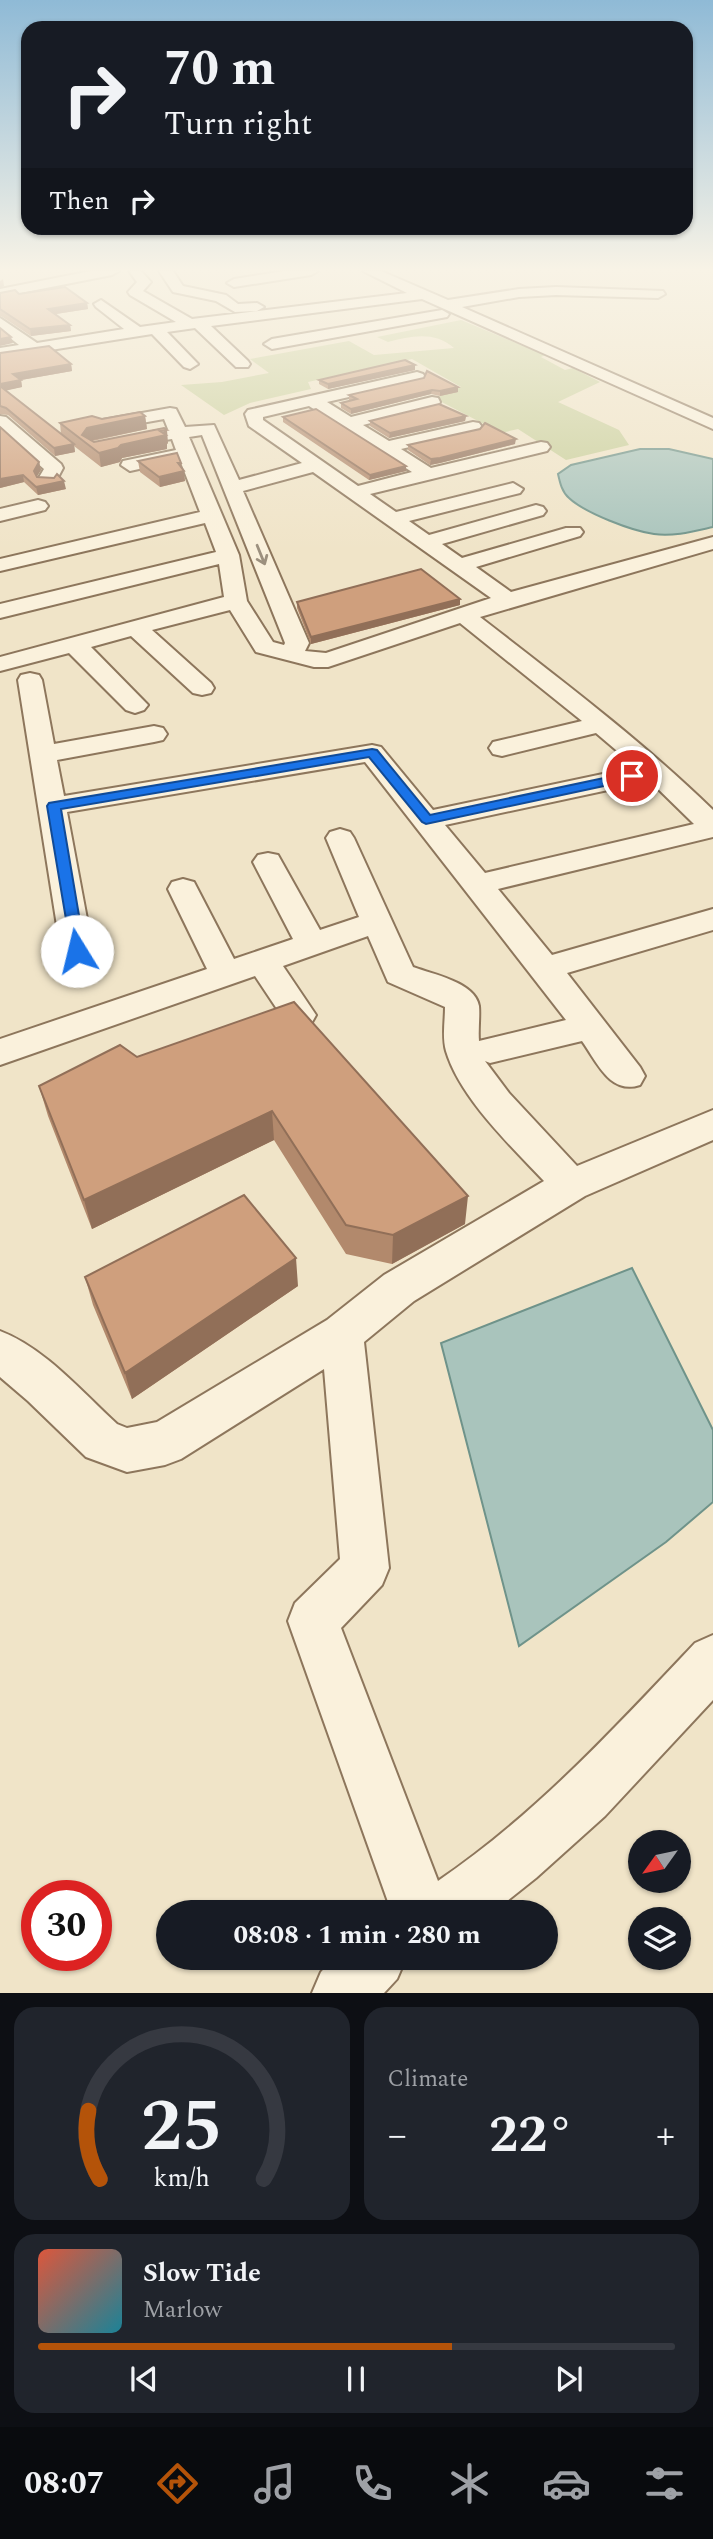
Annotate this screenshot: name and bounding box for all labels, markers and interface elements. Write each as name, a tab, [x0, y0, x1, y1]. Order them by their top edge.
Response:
text: 70 m	[164, 32, 275, 107]
icon: right	[49, 49, 140, 140]
text: Turn right	[164, 100, 312, 149]
text: Then	[49, 181, 109, 221]
icon: right	[123, 182, 161, 220]
one-way arrow	[255, 543, 268, 565]
pin	[602, 746, 662, 806]
icon: arrive	[613, 757, 651, 795]
position arrow	[40, 914, 114, 988]
north arrow	[628, 1830, 691, 1894]
map controls	[628, 1830, 691, 1970]
speed limit sign: 30	[21, 1880, 112, 1971]
button: layers	[628, 1907, 691, 1970]
text: 08:08 · 1 min · 280 m	[233, 1915, 481, 1955]
text: Climate	[388, 2062, 468, 2097]
text: 25	[141, 2073, 223, 2184]
text: 22°	[489, 2096, 573, 2175]
text: −	[388, 2107, 407, 2165]
text: +	[656, 2107, 675, 2165]
text: km/h	[154, 2160, 210, 2198]
text: Slow Tide	[143, 2253, 261, 2293]
text: Marlow	[143, 2293, 222, 2328]
icon: previous	[125, 2360, 163, 2398]
icon: pause	[337, 2360, 375, 2398]
icon: next	[550, 2360, 588, 2398]
text: 08:07	[24, 2459, 105, 2508]
icon: directions	[153, 2459, 202, 2508]
icon: music	[250, 2459, 299, 2508]
icon: phone	[348, 2459, 397, 2508]
icon: climate	[445, 2459, 494, 2508]
icon: car	[542, 2459, 591, 2508]
icon: filters	[640, 2459, 689, 2508]

